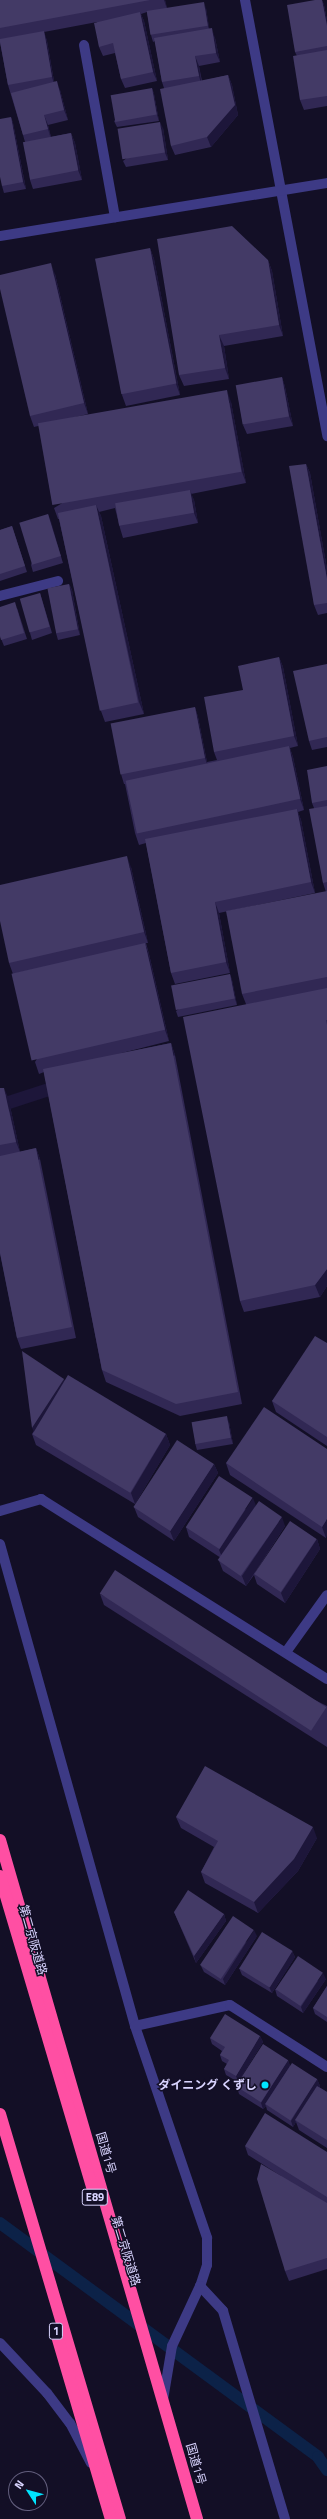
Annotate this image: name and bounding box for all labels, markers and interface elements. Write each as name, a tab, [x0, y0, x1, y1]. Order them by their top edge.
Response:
street label: 第二京阪道路	[16, 1903, 50, 1977]
place label: ダイニング くずし	[158, 2078, 257, 2092]
marker: ダイニング くずし	[260, 2080, 270, 2090]
street label: 国道1号	[93, 2130, 119, 2176]
road number: E89	[81, 2188, 109, 2206]
street label: 第二京阪道路	[109, 2214, 143, 2288]
road number: 1	[48, 2322, 64, 2340]
street label: 国道1号	[183, 2441, 209, 2487]
north arrow	[8, 2471, 48, 2511]
text: N	[10, 2477, 28, 2492]

